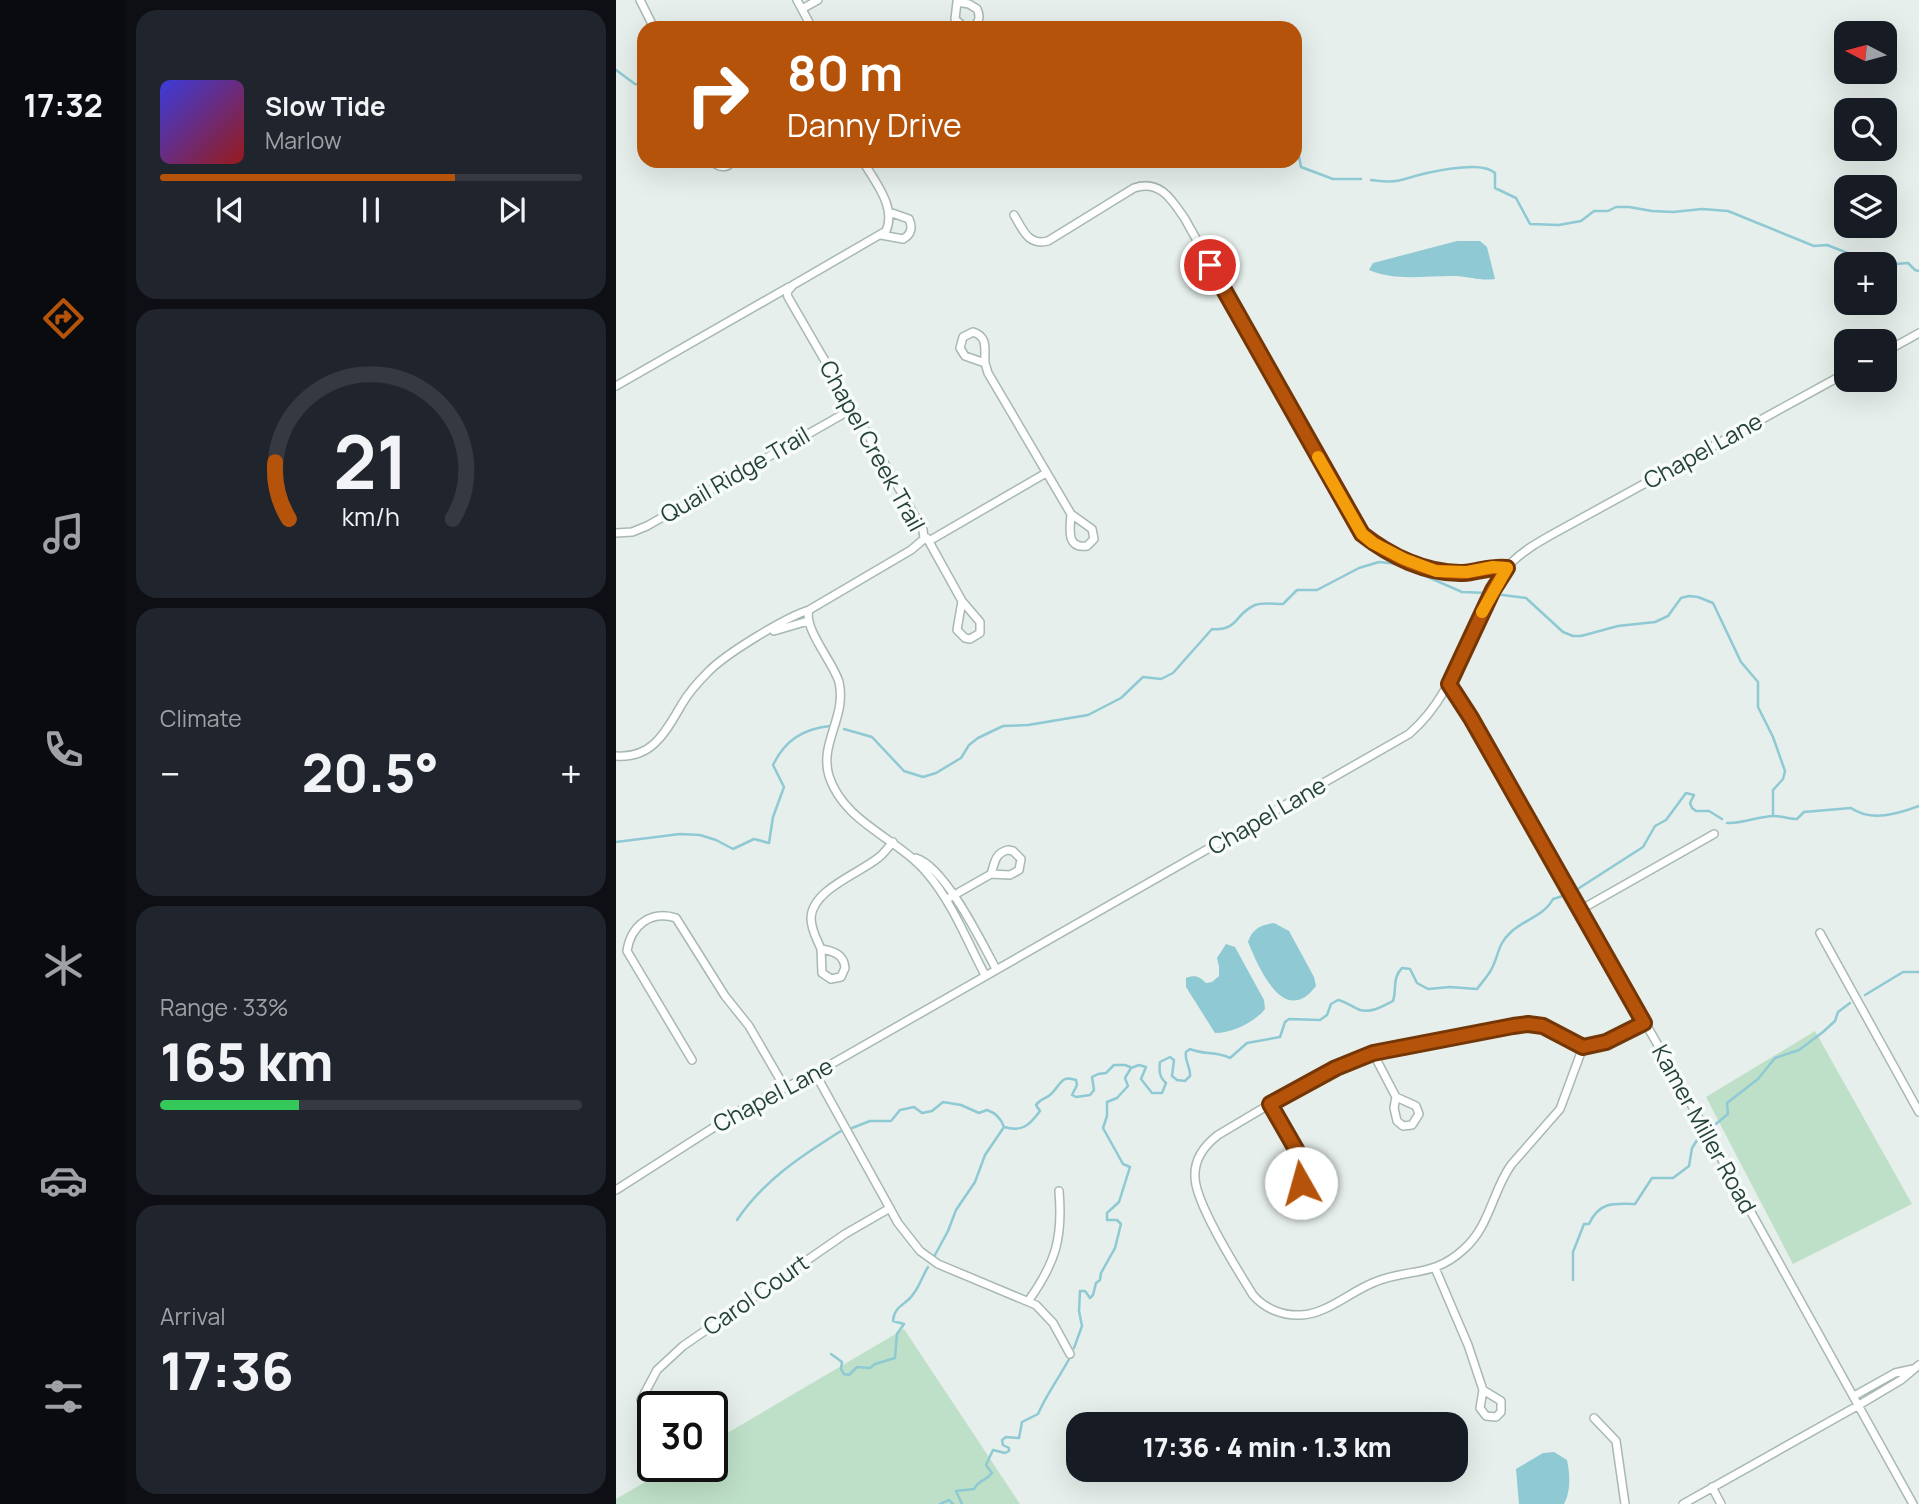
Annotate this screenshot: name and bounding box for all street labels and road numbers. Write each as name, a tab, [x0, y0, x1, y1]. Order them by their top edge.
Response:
street label: Chapel Creek Trail	[813, 354, 933, 537]
street label: Chapel Lane	[1637, 404, 1768, 496]
street label: Quail Ridge Trail	[654, 418, 815, 530]
street label: Chapel Lane	[1202, 768, 1331, 862]
street label: Kamer Miller Road	[1645, 1038, 1765, 1219]
street label: Chapel Lane	[707, 1049, 838, 1139]
street label: Carol Court	[696, 1246, 815, 1342]

